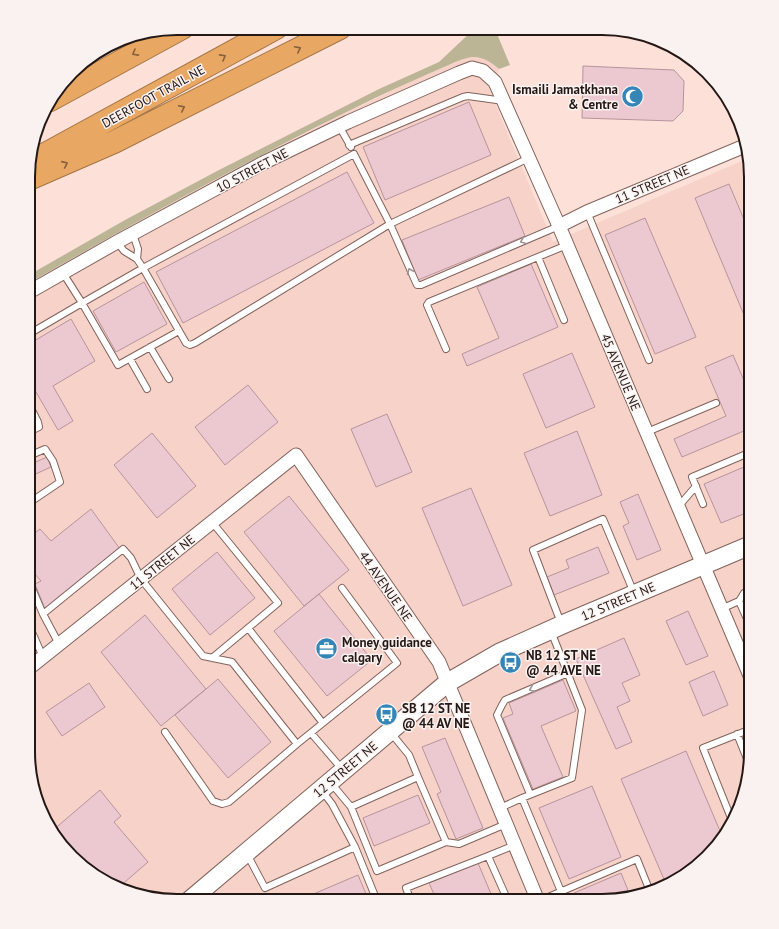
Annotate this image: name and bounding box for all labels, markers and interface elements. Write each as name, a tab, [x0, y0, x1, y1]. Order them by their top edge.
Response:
one-way arrow	[294, 47, 302, 54]
one-way arrow	[132, 49, 140, 56]
one-way arrow	[219, 54, 226, 62]
street label: DEERFOOT TRAIL NE	[99, 61, 208, 132]
place label: Ismaili Jamatkhana & Centre	[512, 81, 618, 113]
mosque icon: Ismaili Jamatkhana & Centre	[620, 83, 646, 109]
one-way arrow	[178, 105, 186, 113]
street label: 10 STREET NE	[213, 144, 291, 197]
one-way arrow	[61, 161, 68, 169]
street label: 11 STREET NE	[612, 161, 692, 208]
one-way arrow	[519, 236, 527, 244]
one-way arrow	[407, 268, 415, 276]
street label: 45 AVENUE NE	[597, 331, 644, 413]
street label: 11 STREET NE	[126, 531, 199, 594]
street label: 44 AVENUE NE	[355, 548, 416, 625]
street label: 12 STREET NE	[578, 578, 658, 625]
place label: Money guidance calgary	[342, 634, 432, 666]
office icon: Money guidance calgary	[313, 636, 339, 662]
place label: NB 12 ST NE @ 44 AVE NE	[526, 647, 601, 679]
bus stop icon: NB 12 ST NE @ 44 AVE NE	[497, 649, 523, 675]
one-way arrow	[528, 684, 535, 692]
place label: SB 12 ST NE @ 44 AV NE	[402, 700, 470, 732]
bus stop icon: SB 12 ST NE @ 44 AV NE	[373, 702, 399, 728]
street label: 12 STREET NE	[309, 737, 381, 801]

